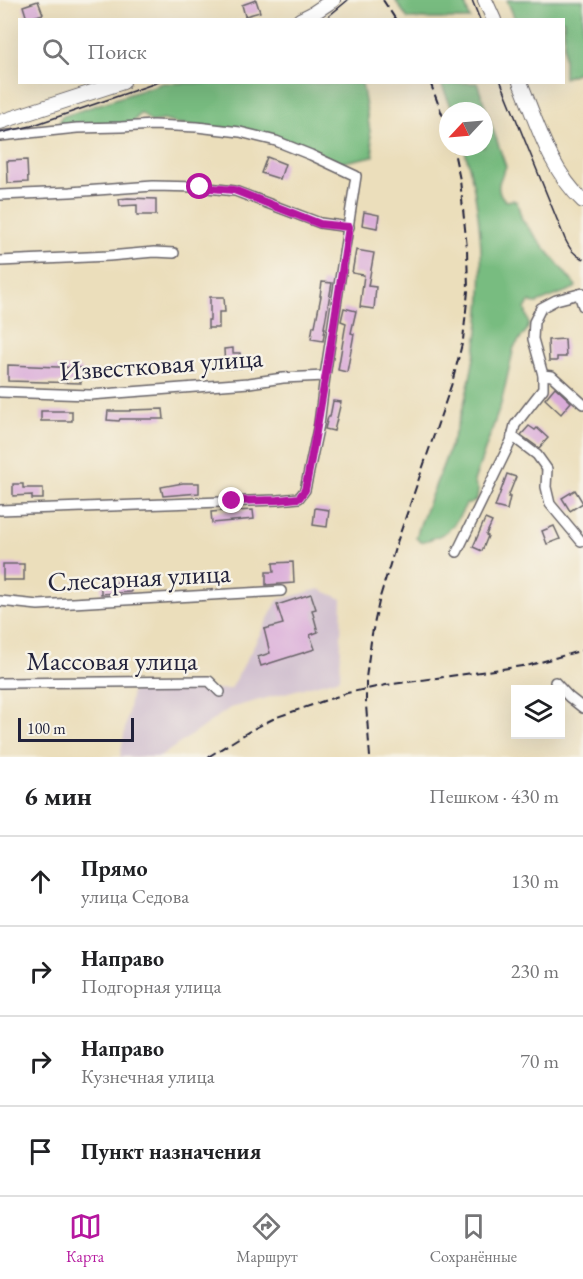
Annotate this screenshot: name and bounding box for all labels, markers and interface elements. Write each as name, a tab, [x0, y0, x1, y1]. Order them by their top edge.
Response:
search box	[18, 18, 565, 84]
icon: search	[39, 35, 72, 68]
text: Поиск	[87, 37, 147, 66]
north arrow	[439, 102, 493, 156]
route start	[186, 173, 212, 199]
street label: Известковая улица	[58, 339, 264, 389]
route end	[218, 487, 244, 513]
street label: Слесарная улица	[47, 555, 232, 599]
street label: Массовая улица	[26, 643, 198, 678]
map controls	[511, 685, 565, 739]
button: layers	[511, 685, 565, 739]
scale bar	[18, 715, 134, 742]
text: 100 m	[27, 718, 66, 739]
text: 6 мин	[24, 779, 92, 813]
text: Пешком · 430 m	[429, 783, 559, 809]
text: Прямо	[81, 854, 148, 883]
icon: ahead	[24, 865, 57, 898]
text: 130 m	[511, 868, 559, 894]
text: улица Седова	[81, 883, 189, 909]
text: Направо	[81, 944, 164, 973]
icon: right	[24, 955, 57, 988]
text: 230 m	[511, 958, 559, 984]
text: Подгорная улица	[81, 973, 221, 999]
text: Направо	[81, 1034, 164, 1063]
icon: right	[24, 1045, 57, 1078]
text: 70 m	[520, 1048, 559, 1074]
text: Кузнечная улица	[81, 1063, 215, 1089]
icon: arrive	[24, 1135, 57, 1168]
text: Пункт назначения	[81, 1137, 261, 1166]
tab: Карта	[66, 1210, 104, 1267]
tab: Маршрут	[236, 1210, 298, 1267]
tab: Сохранённые	[430, 1210, 517, 1267]

